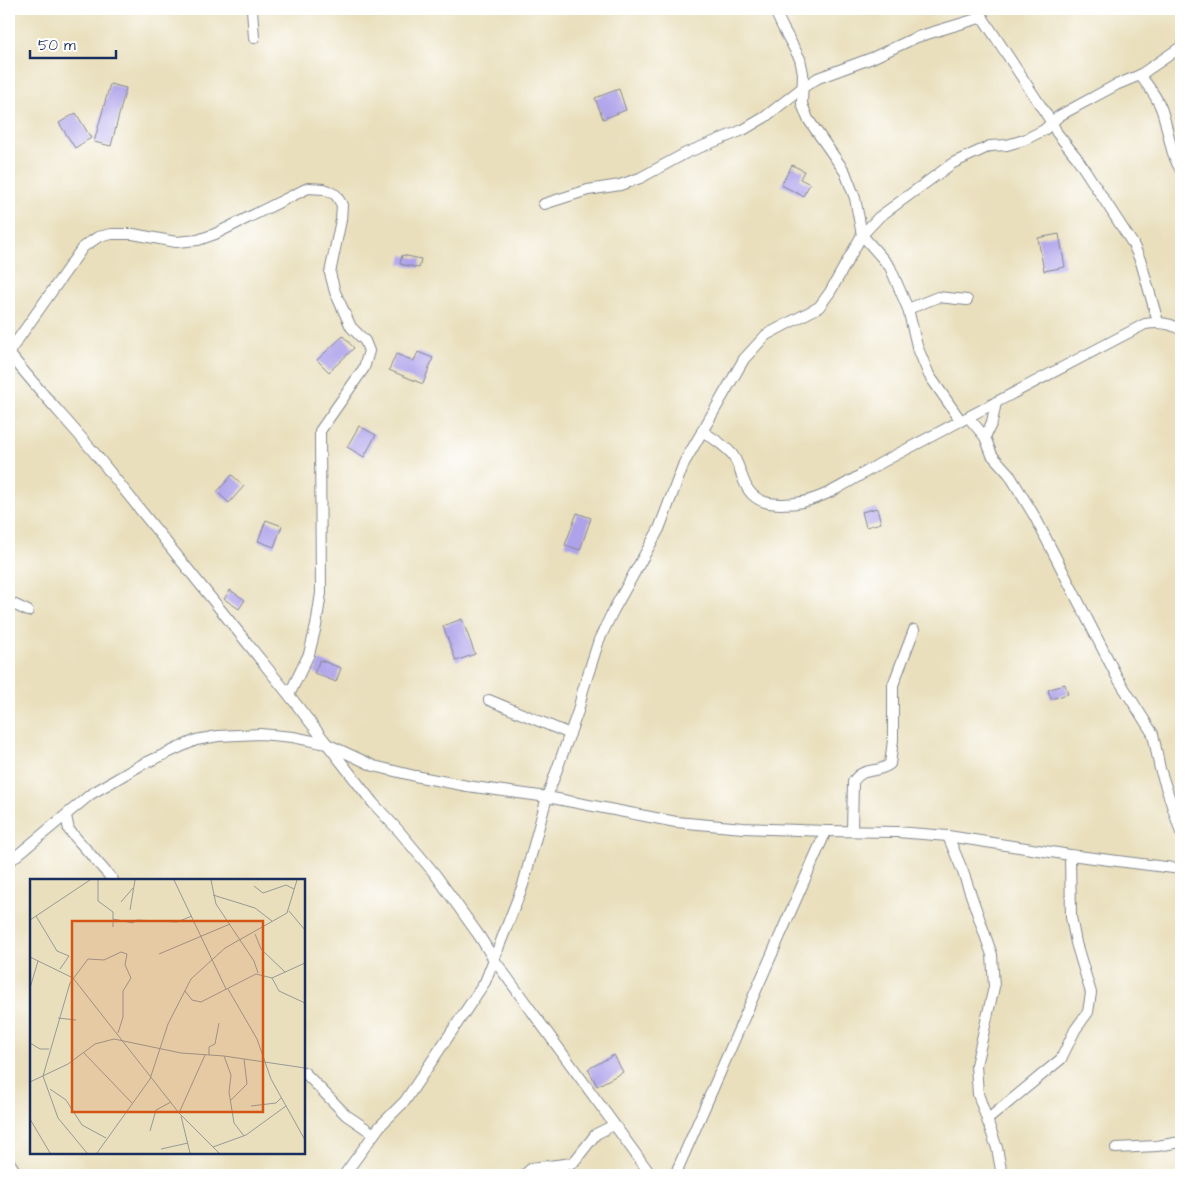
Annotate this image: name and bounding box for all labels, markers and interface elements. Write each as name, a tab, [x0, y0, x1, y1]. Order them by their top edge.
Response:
scale bar	[30, 28, 116, 60]
text: 50 m	[38, 35, 76, 56]
inset map	[30, 879, 305, 1154]

